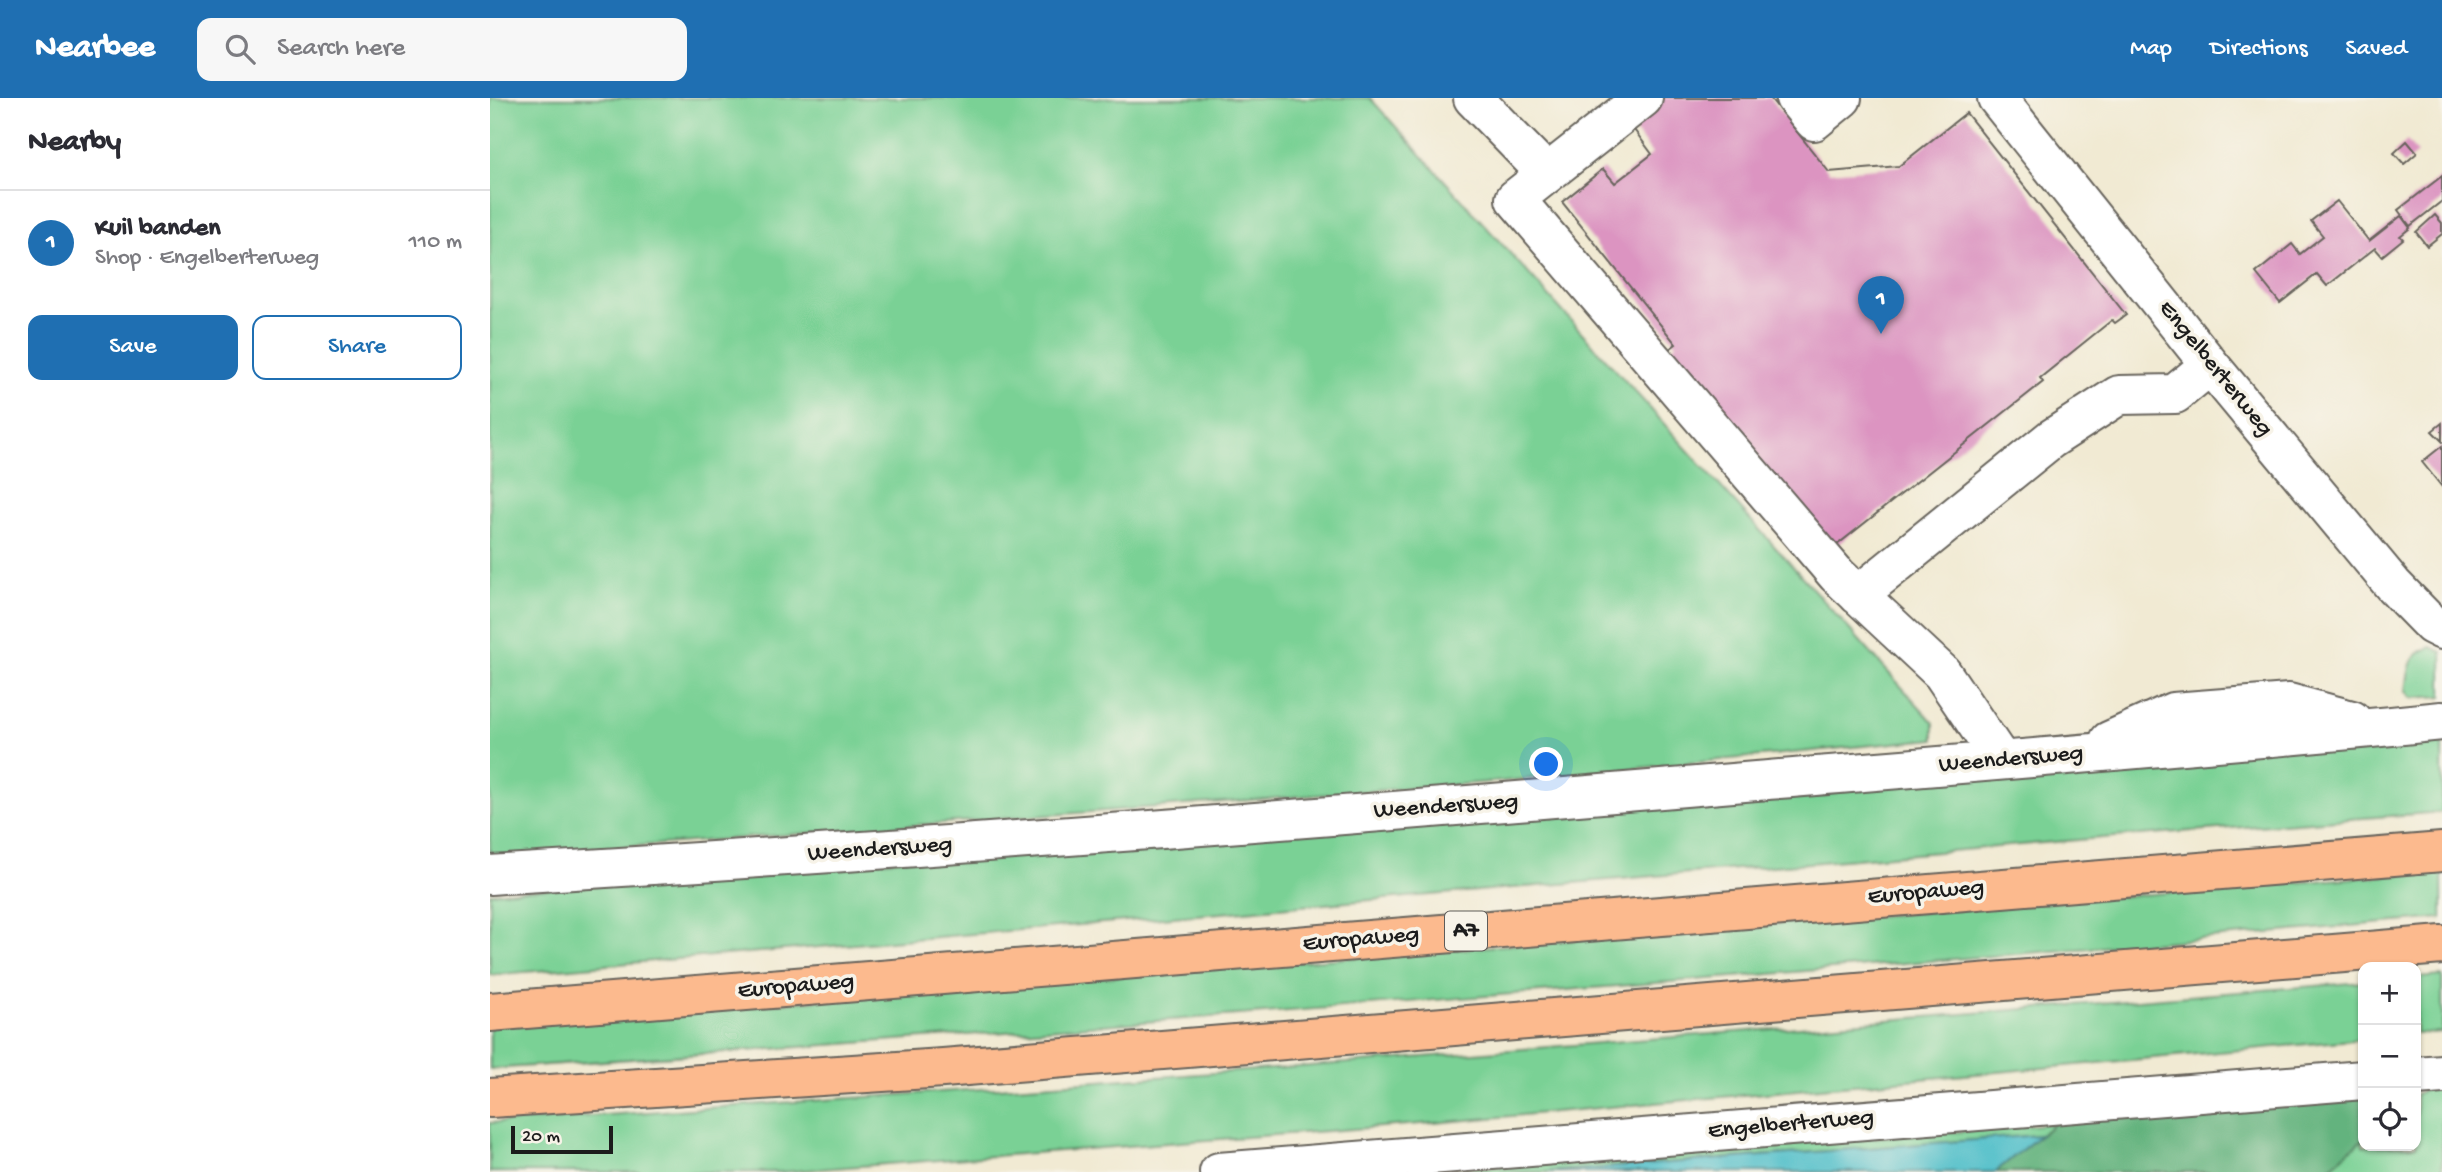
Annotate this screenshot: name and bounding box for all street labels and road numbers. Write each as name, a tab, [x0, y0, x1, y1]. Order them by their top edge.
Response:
street label: Engelberterweg	[2151, 295, 2279, 443]
street label: Weendersweg	[1938, 739, 2084, 781]
street label: Weendersweg	[1373, 787, 1519, 827]
street label: Weendersweg	[807, 830, 953, 870]
street label: Europaweg	[1866, 873, 1986, 913]
road number: A7	[1445, 912, 1487, 950]
street label: Europaweg	[1301, 920, 1421, 960]
street label: Europaweg	[736, 967, 856, 1007]
street label: Engelberterweg	[1707, 1103, 1875, 1147]

